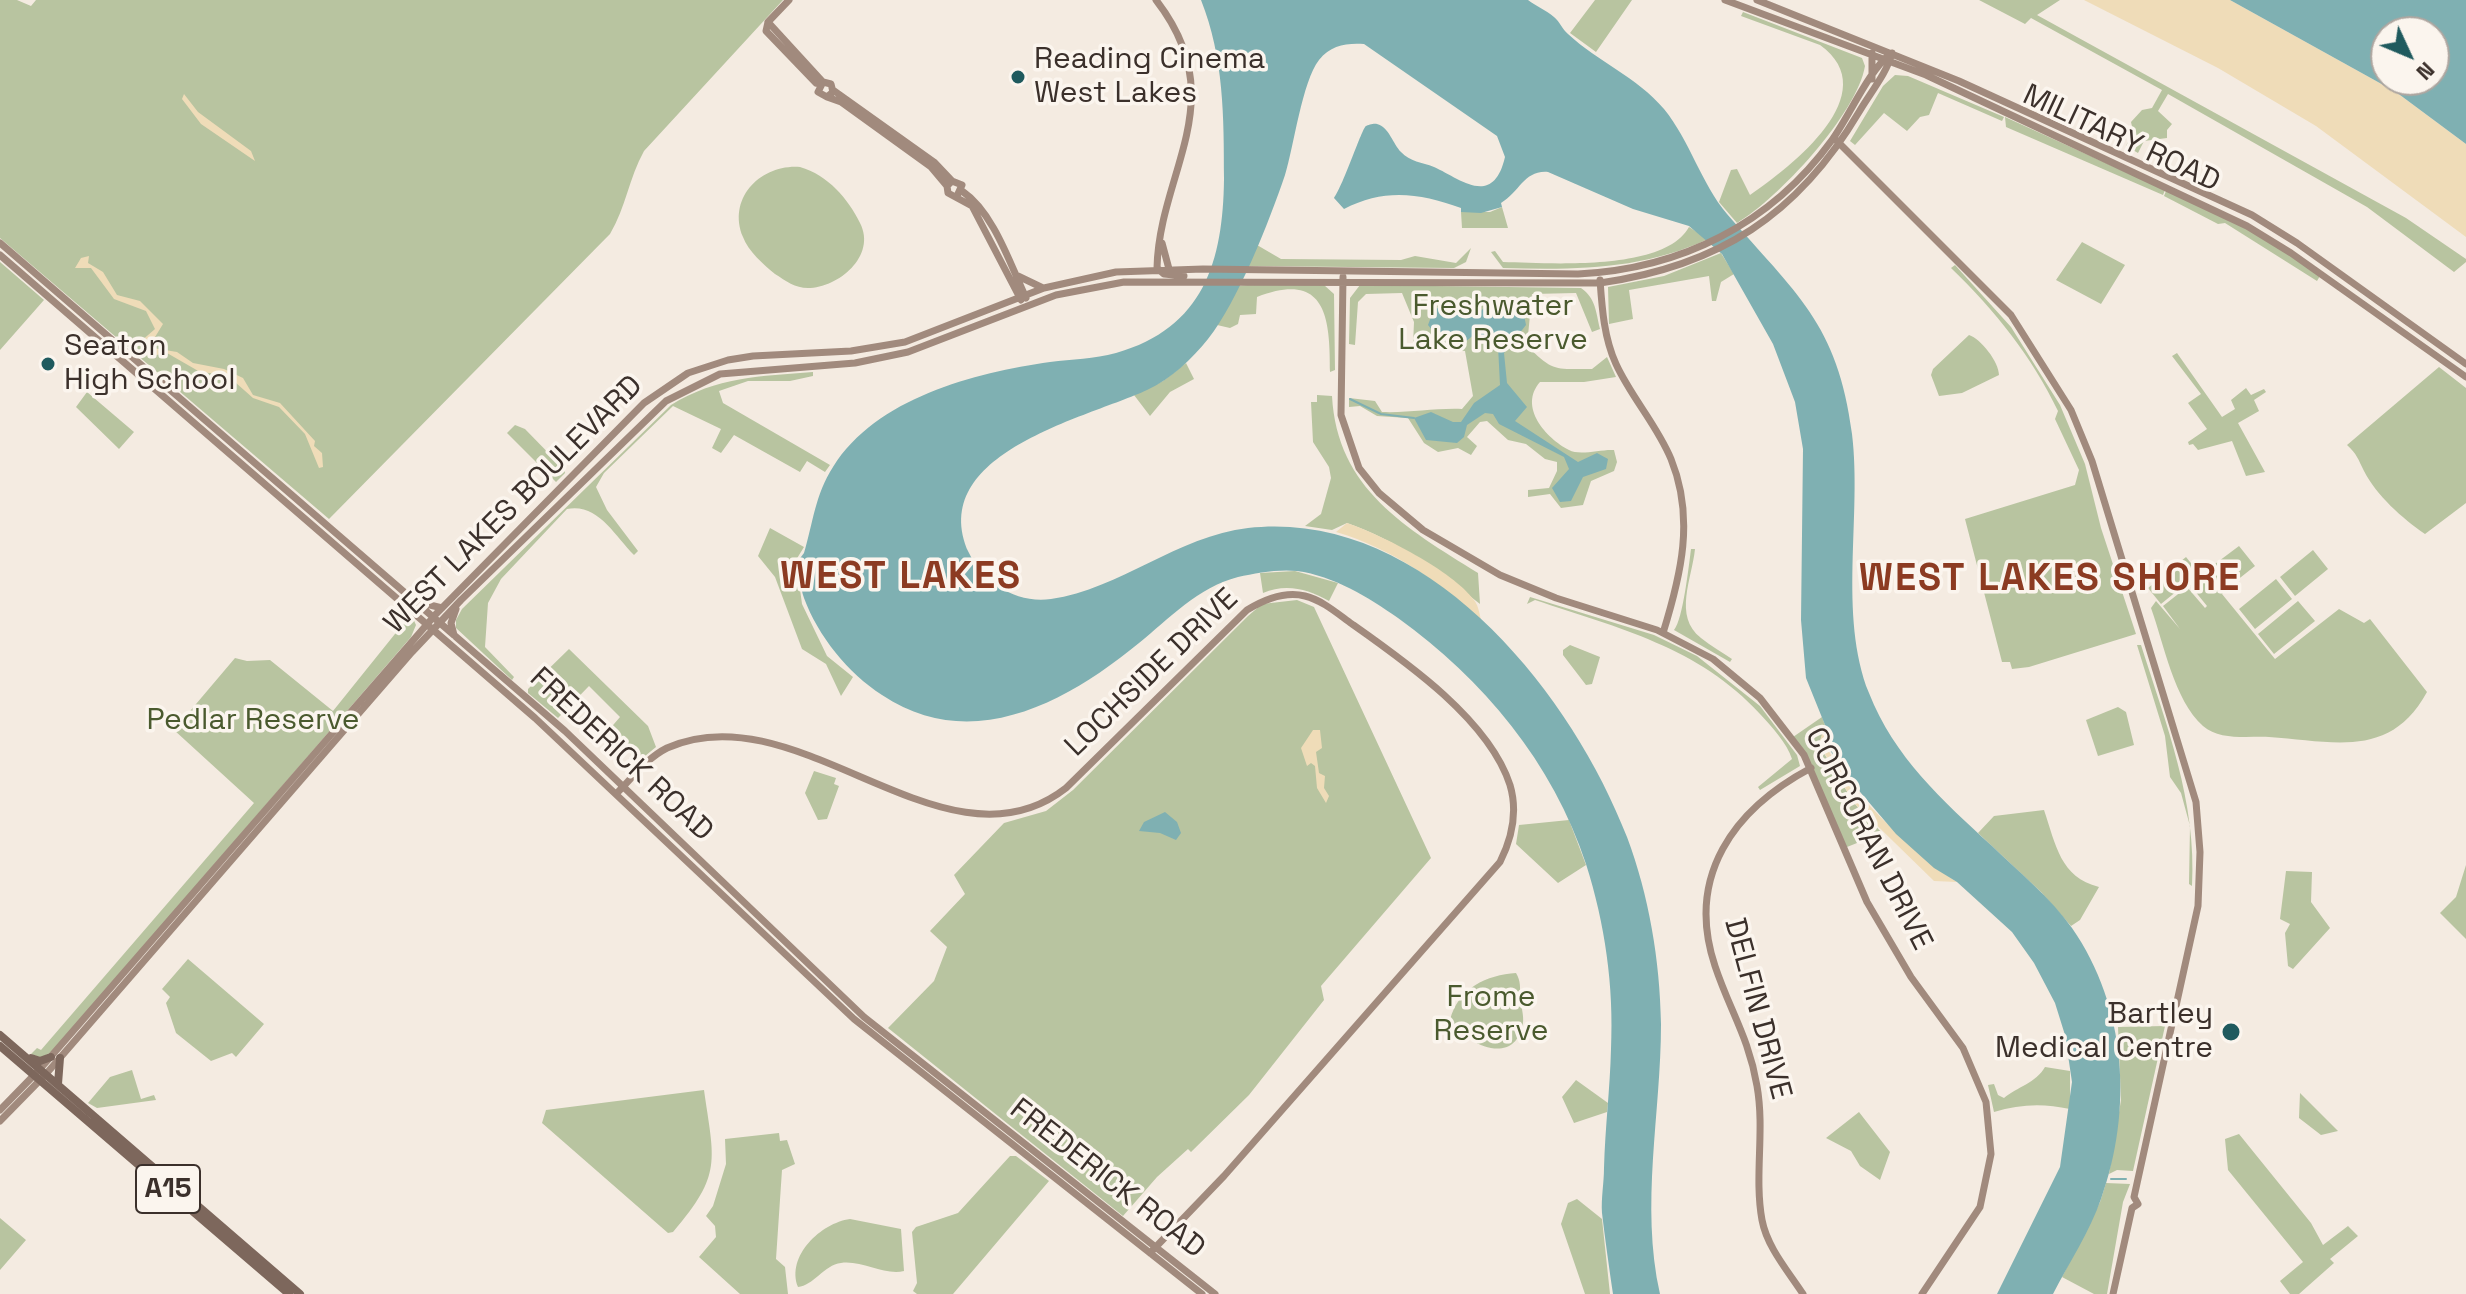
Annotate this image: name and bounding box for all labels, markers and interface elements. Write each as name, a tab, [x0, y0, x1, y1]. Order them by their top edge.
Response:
north arrow	[2370, 16, 2450, 96]
place label: Reading Cinema West Lakes	[1034, 42, 1265, 112]
text: N	[2411, 56, 2441, 86]
marker: Reading Cinema West Lakes	[1009, 68, 1027, 86]
street label: MILITARY ROAD	[2017, 78, 2225, 200]
park label: Freshwater Lake Reserve	[1398, 289, 1588, 360]
place label: Seaton High School	[64, 329, 236, 400]
marker: Seaton High School	[39, 355, 57, 373]
street label: WEST LAKES BOULEVARD	[377, 368, 651, 642]
district label: WEST LAKES	[780, 555, 1022, 601]
district label: WEST LAKES SHORE	[1859, 557, 2241, 603]
street label: LOCHSIDE DRIVE	[1058, 581, 1246, 765]
street label: FREDERICK ROAD	[522, 661, 720, 849]
park label: Pedlar Reserve	[146, 703, 360, 739]
street label: CORCORAN DRIVE	[1796, 722, 1940, 956]
street label: DELFIN DRIVE	[1716, 915, 1798, 1103]
park label: Frome Reserve	[1434, 980, 1548, 1050]
place label: Bartley Medical Centre	[1995, 997, 2213, 1068]
marker: Bartley Medical Centre	[2220, 1021, 2242, 1043]
street label: FREDERICK ROAD	[1002, 1092, 1212, 1266]
road number: A15	[136, 1165, 200, 1213]

